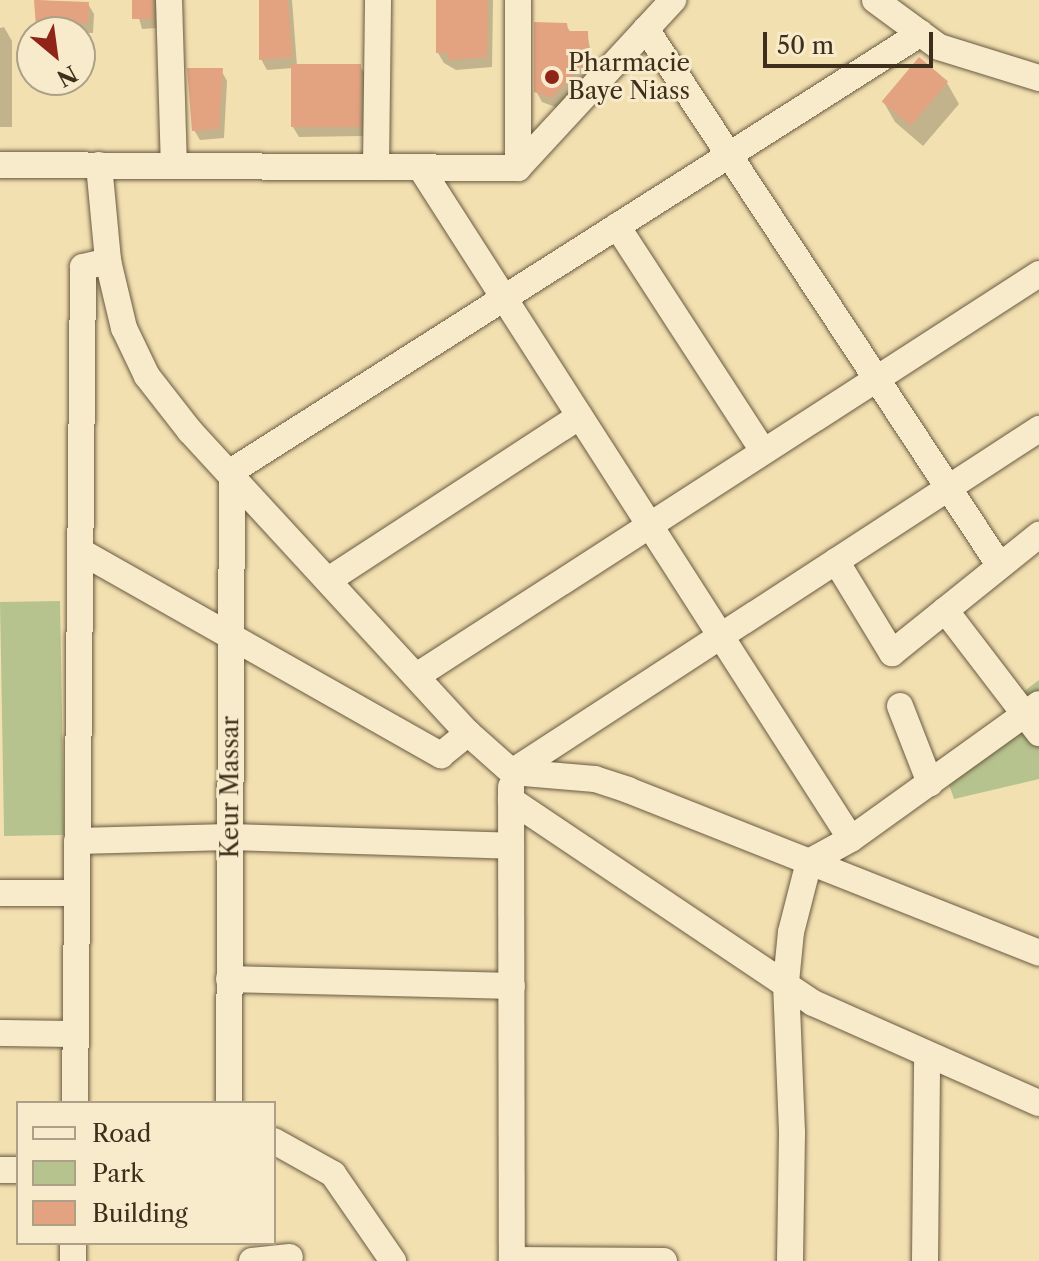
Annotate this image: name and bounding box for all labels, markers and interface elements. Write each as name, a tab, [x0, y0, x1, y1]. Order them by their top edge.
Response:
north arrow	[16, 16, 96, 96]
scale bar	[767, 16, 937, 66]
text: 50 m	[777, 31, 834, 60]
place label: Pharmacie Baye Niass	[568, 49, 690, 105]
text: N	[52, 59, 82, 92]
marker: Pharmacie Baye Niass	[543, 68, 561, 86]
street label: Keur Massar	[216, 715, 244, 859]
legend	[16, 1101, 276, 1245]
text: Road	[92, 1119, 151, 1148]
text: Park	[92, 1159, 144, 1188]
text: Building	[92, 1199, 188, 1228]

